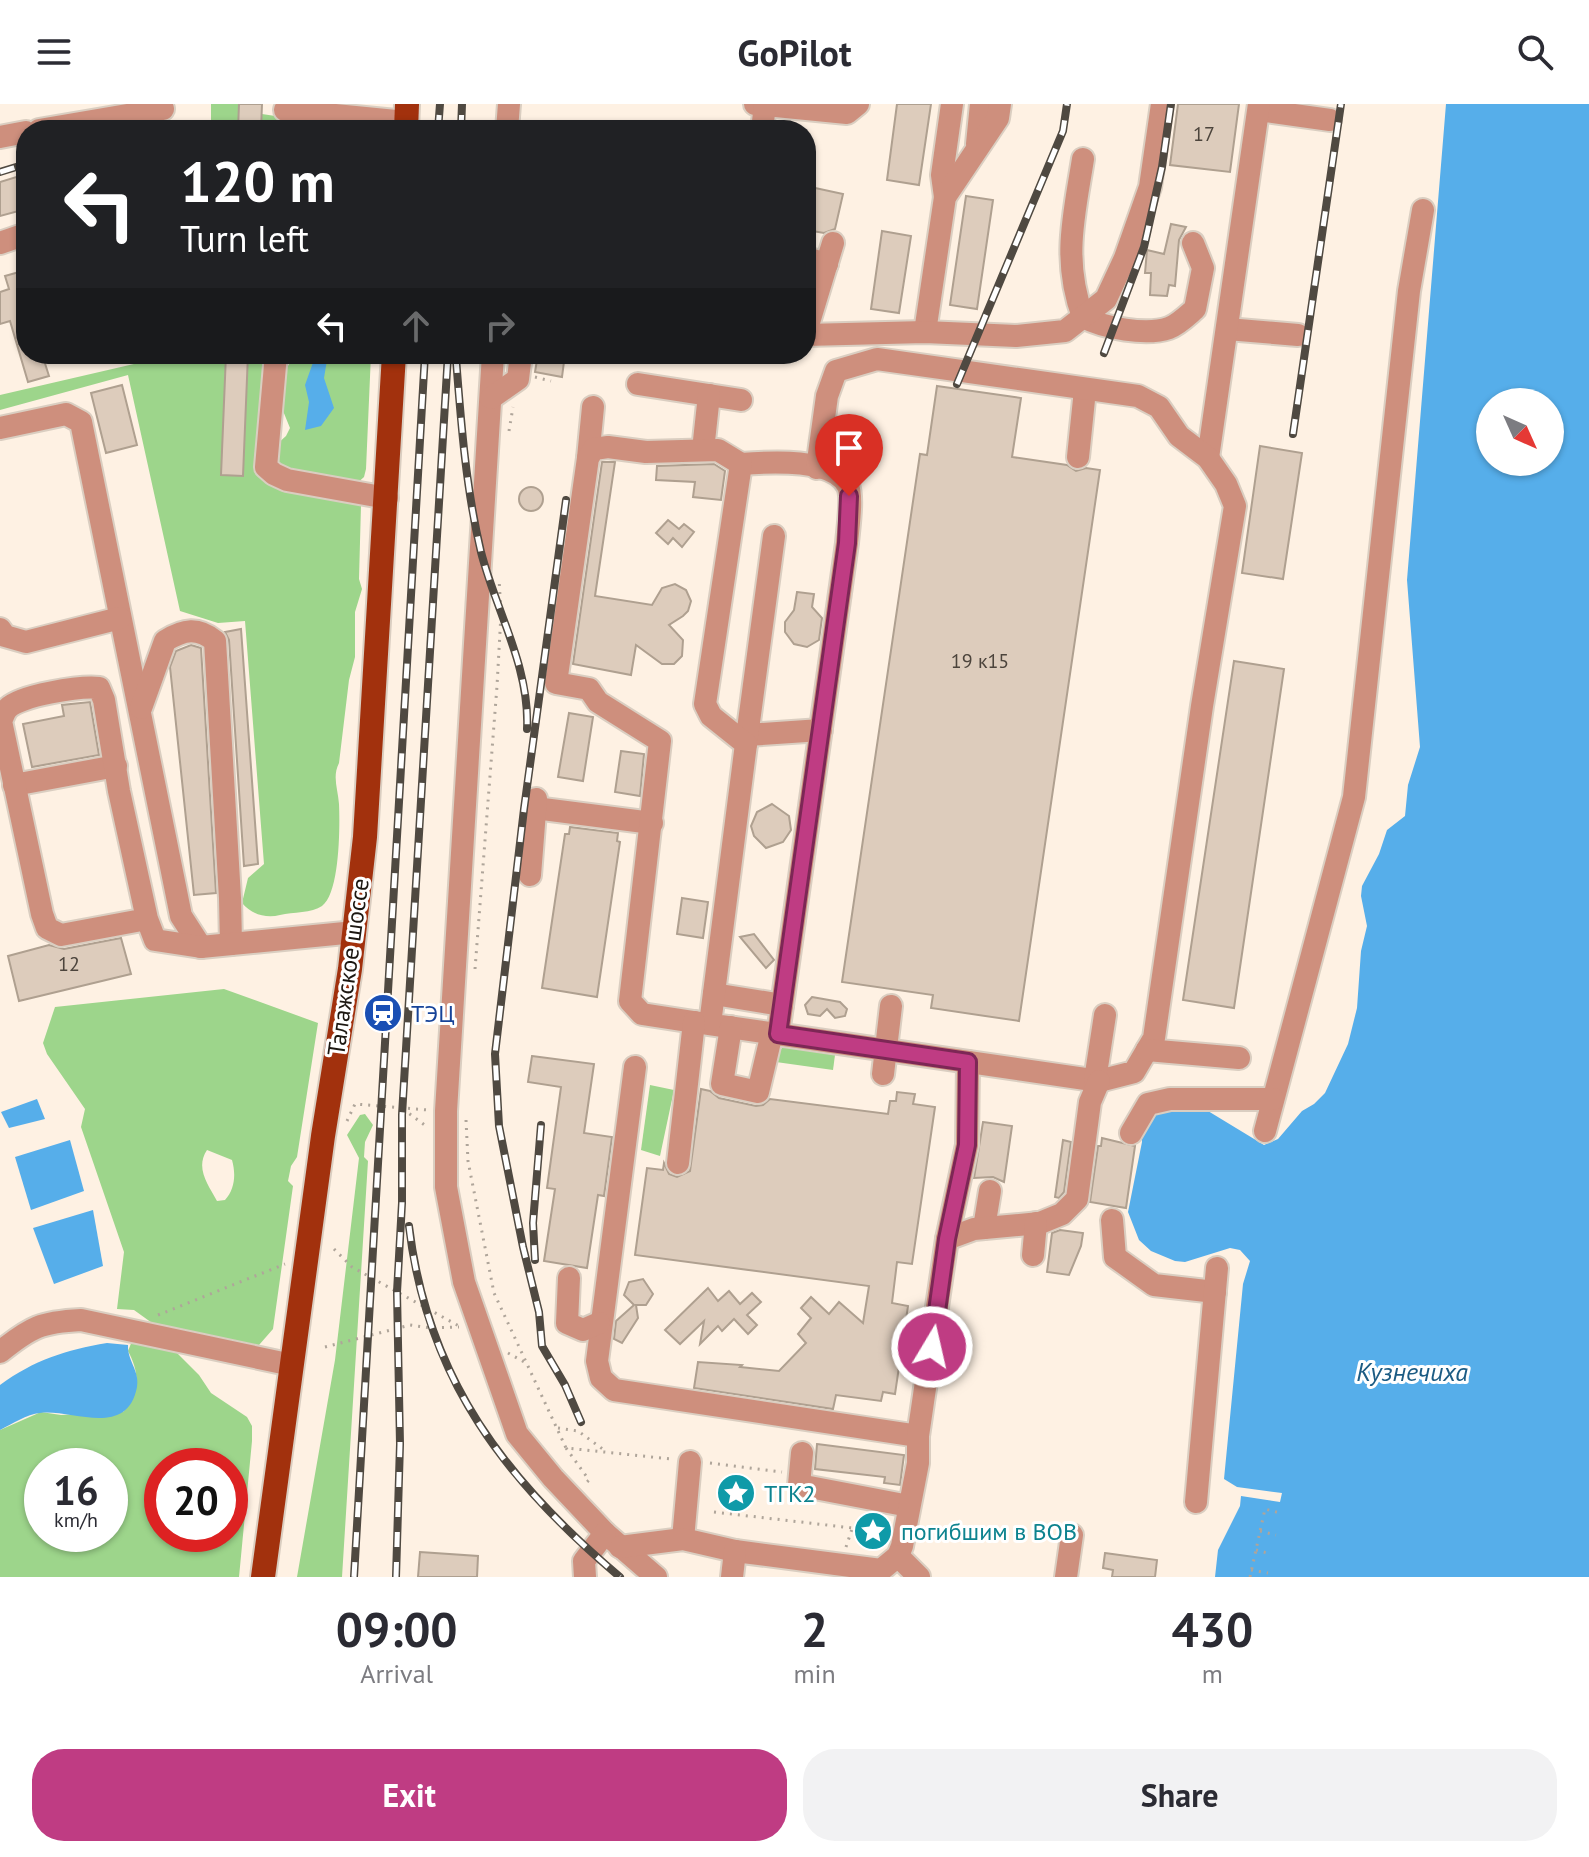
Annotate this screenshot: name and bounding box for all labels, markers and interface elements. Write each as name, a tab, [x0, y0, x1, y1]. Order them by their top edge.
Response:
text: GoPilot	[737, 29, 852, 76]
icon: menu	[32, 30, 76, 74]
icon: search	[1513, 30, 1557, 74]
house number: 17	[1193, 121, 1215, 147]
text: 120 m	[180, 145, 335, 217]
icon: left	[48, 152, 152, 256]
text: Turn left	[180, 215, 309, 262]
icon: left	[310, 304, 354, 348]
icon: ahead	[394, 304, 438, 348]
icon: right	[478, 304, 522, 348]
north arrow	[1476, 388, 1564, 476]
map controls	[1476, 388, 1564, 476]
pin	[815, 414, 883, 496]
icon: arrive	[827, 426, 871, 470]
house number: 19 к15	[951, 648, 1009, 674]
street label: Талажское шоссе	[320, 876, 376, 1058]
house number: 12	[58, 951, 80, 977]
station icon: ТЭЦ	[362, 992, 404, 1034]
place label: ТЭЦ	[411, 998, 455, 1029]
position arrow	[890, 1305, 974, 1389]
water label: Кузнечиха	[1356, 1355, 1468, 1388]
speed limit sign: 20	[144, 1448, 248, 1552]
text: 16	[53, 1464, 99, 1516]
place icon: ТГК2	[715, 1472, 757, 1514]
place label: ТГК2	[764, 1478, 816, 1509]
text: km/h	[54, 1507, 98, 1533]
place icon: погибшим в ВОВ	[852, 1510, 894, 1552]
place label: погибшим в ВОВ	[901, 1516, 1077, 1547]
text: 09:00	[336, 1598, 458, 1660]
text: 2	[801, 1598, 828, 1660]
text: 430	[1172, 1598, 1253, 1660]
text: Arrival	[360, 1657, 433, 1690]
text: min	[793, 1657, 836, 1690]
text: m	[1202, 1657, 1223, 1690]
button: Exit	[32, 1749, 787, 1841]
button: Share	[803, 1749, 1557, 1841]

